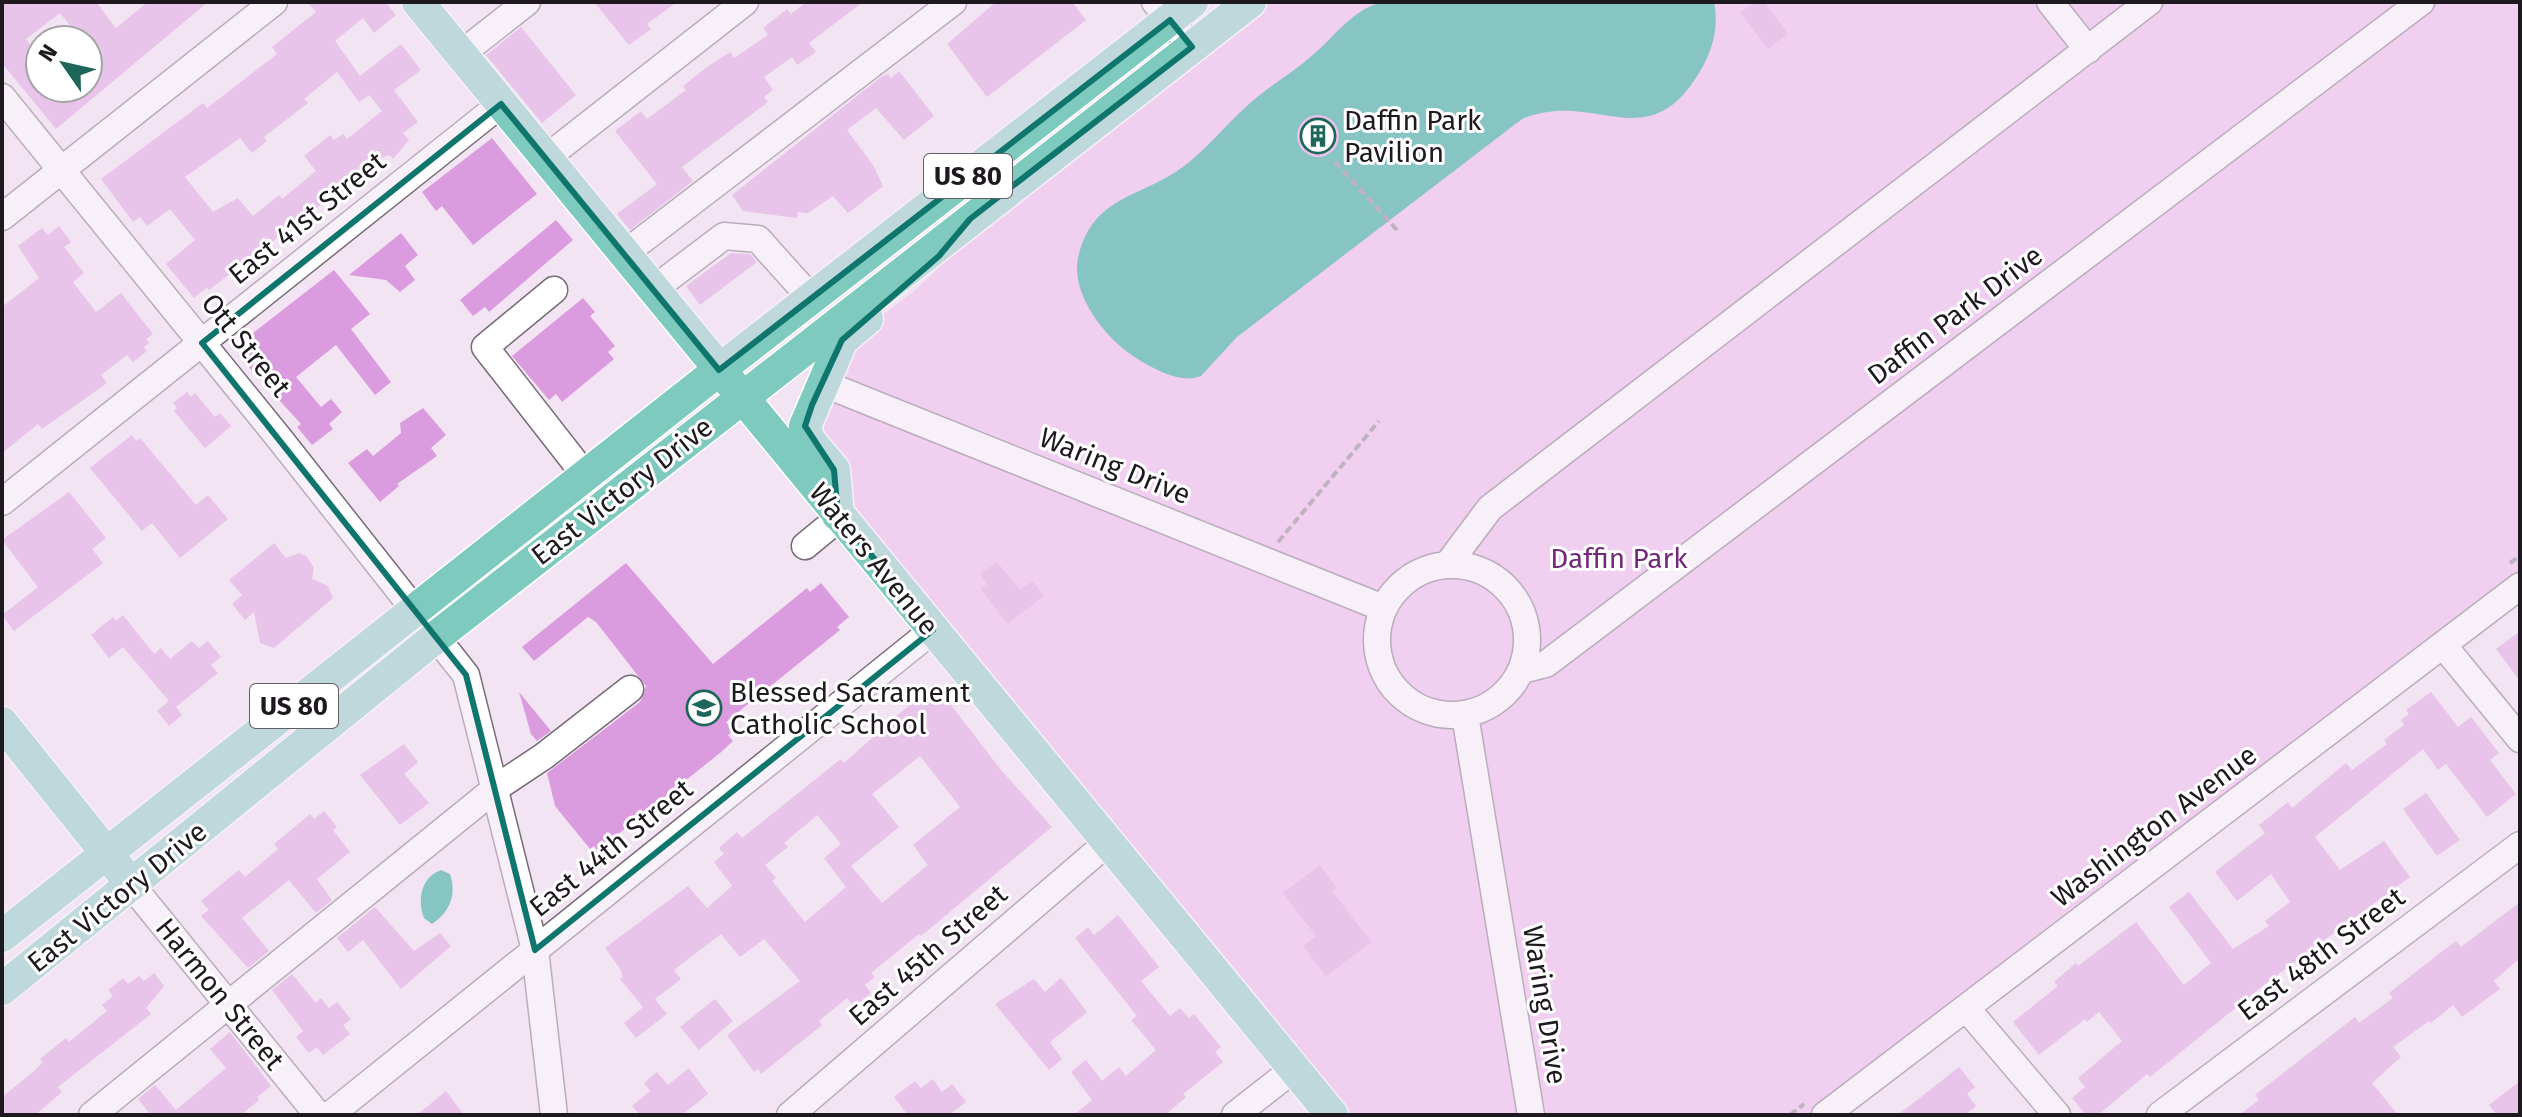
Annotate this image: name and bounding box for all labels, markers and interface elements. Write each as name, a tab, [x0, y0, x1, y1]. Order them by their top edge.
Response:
north arrow	[24, 24, 104, 104]
text: N	[33, 39, 63, 67]
place label: Daffin Park Pavilion	[1344, 104, 1482, 169]
building icon: Daffin Park Pavilion	[1299, 117, 1337, 155]
street label: East 41st Street	[222, 144, 393, 291]
road number: US 80	[924, 154, 1012, 198]
street label: Daffin Park Drive	[1861, 238, 2049, 392]
street label: Ott Street	[194, 287, 298, 404]
street label: East Victory Drive	[525, 410, 719, 572]
street label: Waring Drive	[1035, 421, 1195, 511]
street label: Waters Avenue	[803, 476, 945, 642]
park label: Daffin Park	[1550, 542, 1688, 575]
place label: Blessed Sacrament Catholic School	[730, 676, 971, 741]
road number: US 80	[250, 684, 338, 728]
school or university icon: Blessed Sacrament Catholic School	[685, 689, 723, 727]
street label: Washington Avenue	[2045, 738, 2263, 914]
street label: East 44th Street	[523, 772, 700, 924]
street label: East Victory Drive	[21, 815, 213, 979]
street label: East 45th Street	[842, 877, 1014, 1033]
street label: East 48th Street	[2231, 880, 2412, 1027]
street label: Harmon Street	[149, 912, 292, 1077]
street label: Waring Drive	[1516, 923, 1574, 1087]

